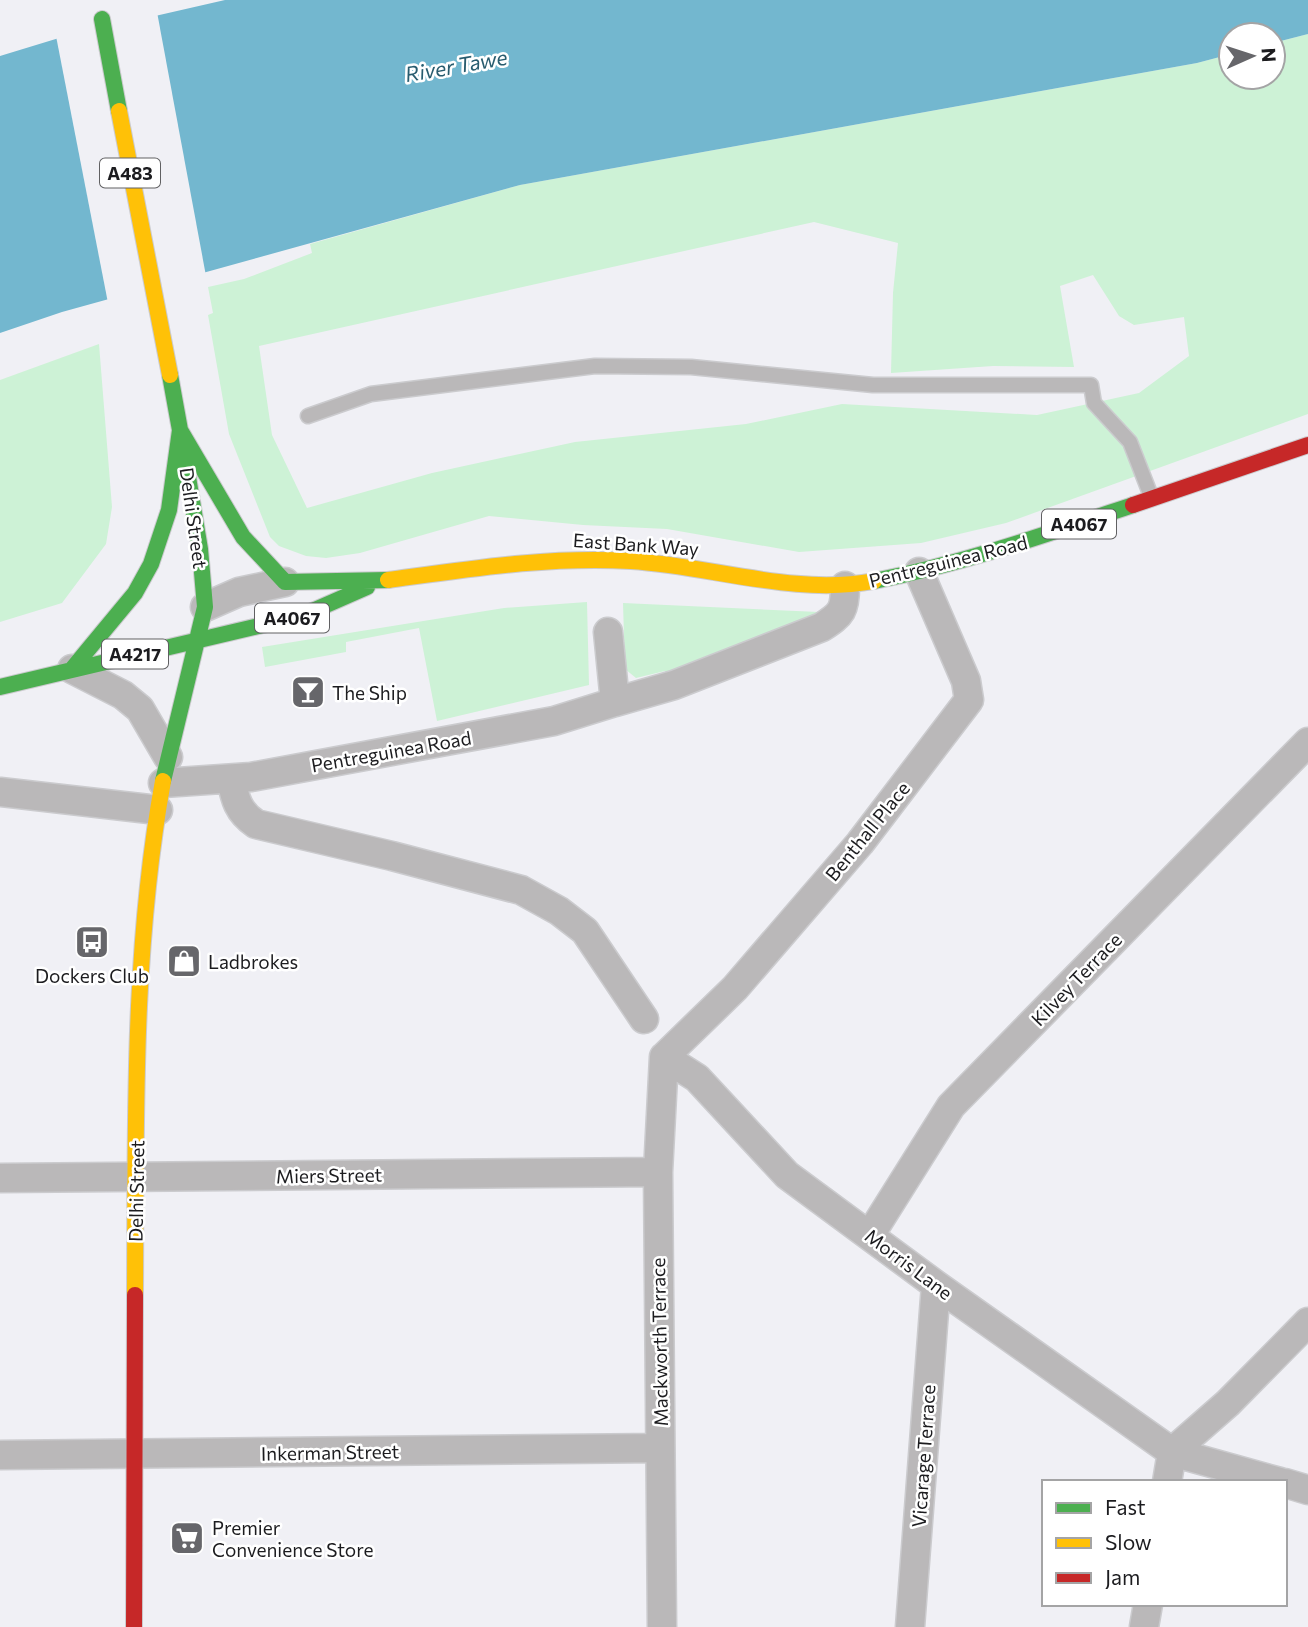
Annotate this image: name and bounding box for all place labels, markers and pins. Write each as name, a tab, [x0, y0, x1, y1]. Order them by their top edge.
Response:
bar icon: The Ship	[289, 673, 327, 711]
place label: The Ship	[332, 681, 407, 704]
bus stop icon: Dockers Club	[73, 923, 111, 961]
shop icon: Ladbrokes	[165, 942, 203, 980]
place label: Ladbrokes	[208, 950, 298, 973]
place label: Dockers Club	[35, 964, 149, 987]
place label: Premier Convenience Store	[212, 1516, 373, 1561]
supermarket icon: Premier Convenience Store	[168, 1519, 206, 1557]

